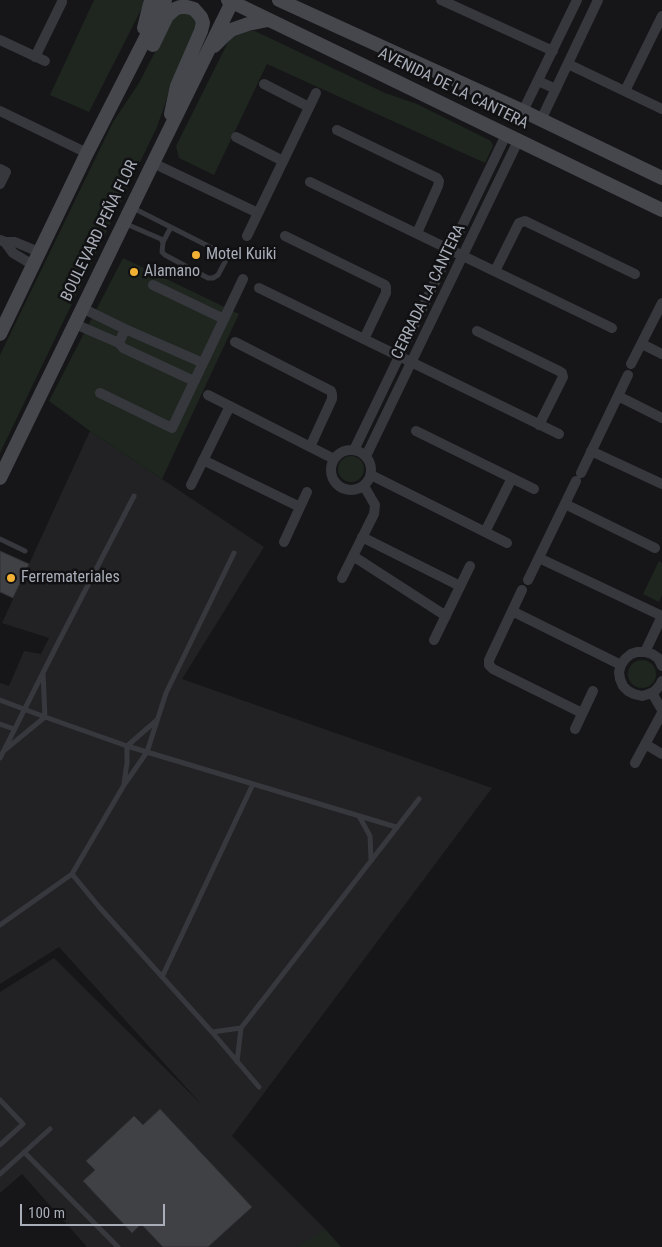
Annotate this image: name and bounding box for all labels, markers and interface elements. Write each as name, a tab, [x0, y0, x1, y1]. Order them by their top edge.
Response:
street label: AVENIDA DE LA CANTERA	[375, 44, 531, 134]
street label: BOULEVARD PEÑA FLOR	[58, 157, 142, 305]
street label: CERRADA LA CANTERA	[388, 221, 470, 363]
place label: Motel Kuiki	[206, 245, 277, 265]
marker: Motel Kuiki	[190, 249, 202, 261]
place label: Alamano	[144, 262, 200, 282]
marker: Alamano	[128, 266, 140, 278]
place label: Ferremateriales	[21, 568, 120, 588]
marker: Ferremateriales	[5, 572, 17, 584]
scale bar	[22, 1194, 168, 1226]
text: 100 m	[28, 1204, 65, 1222]

